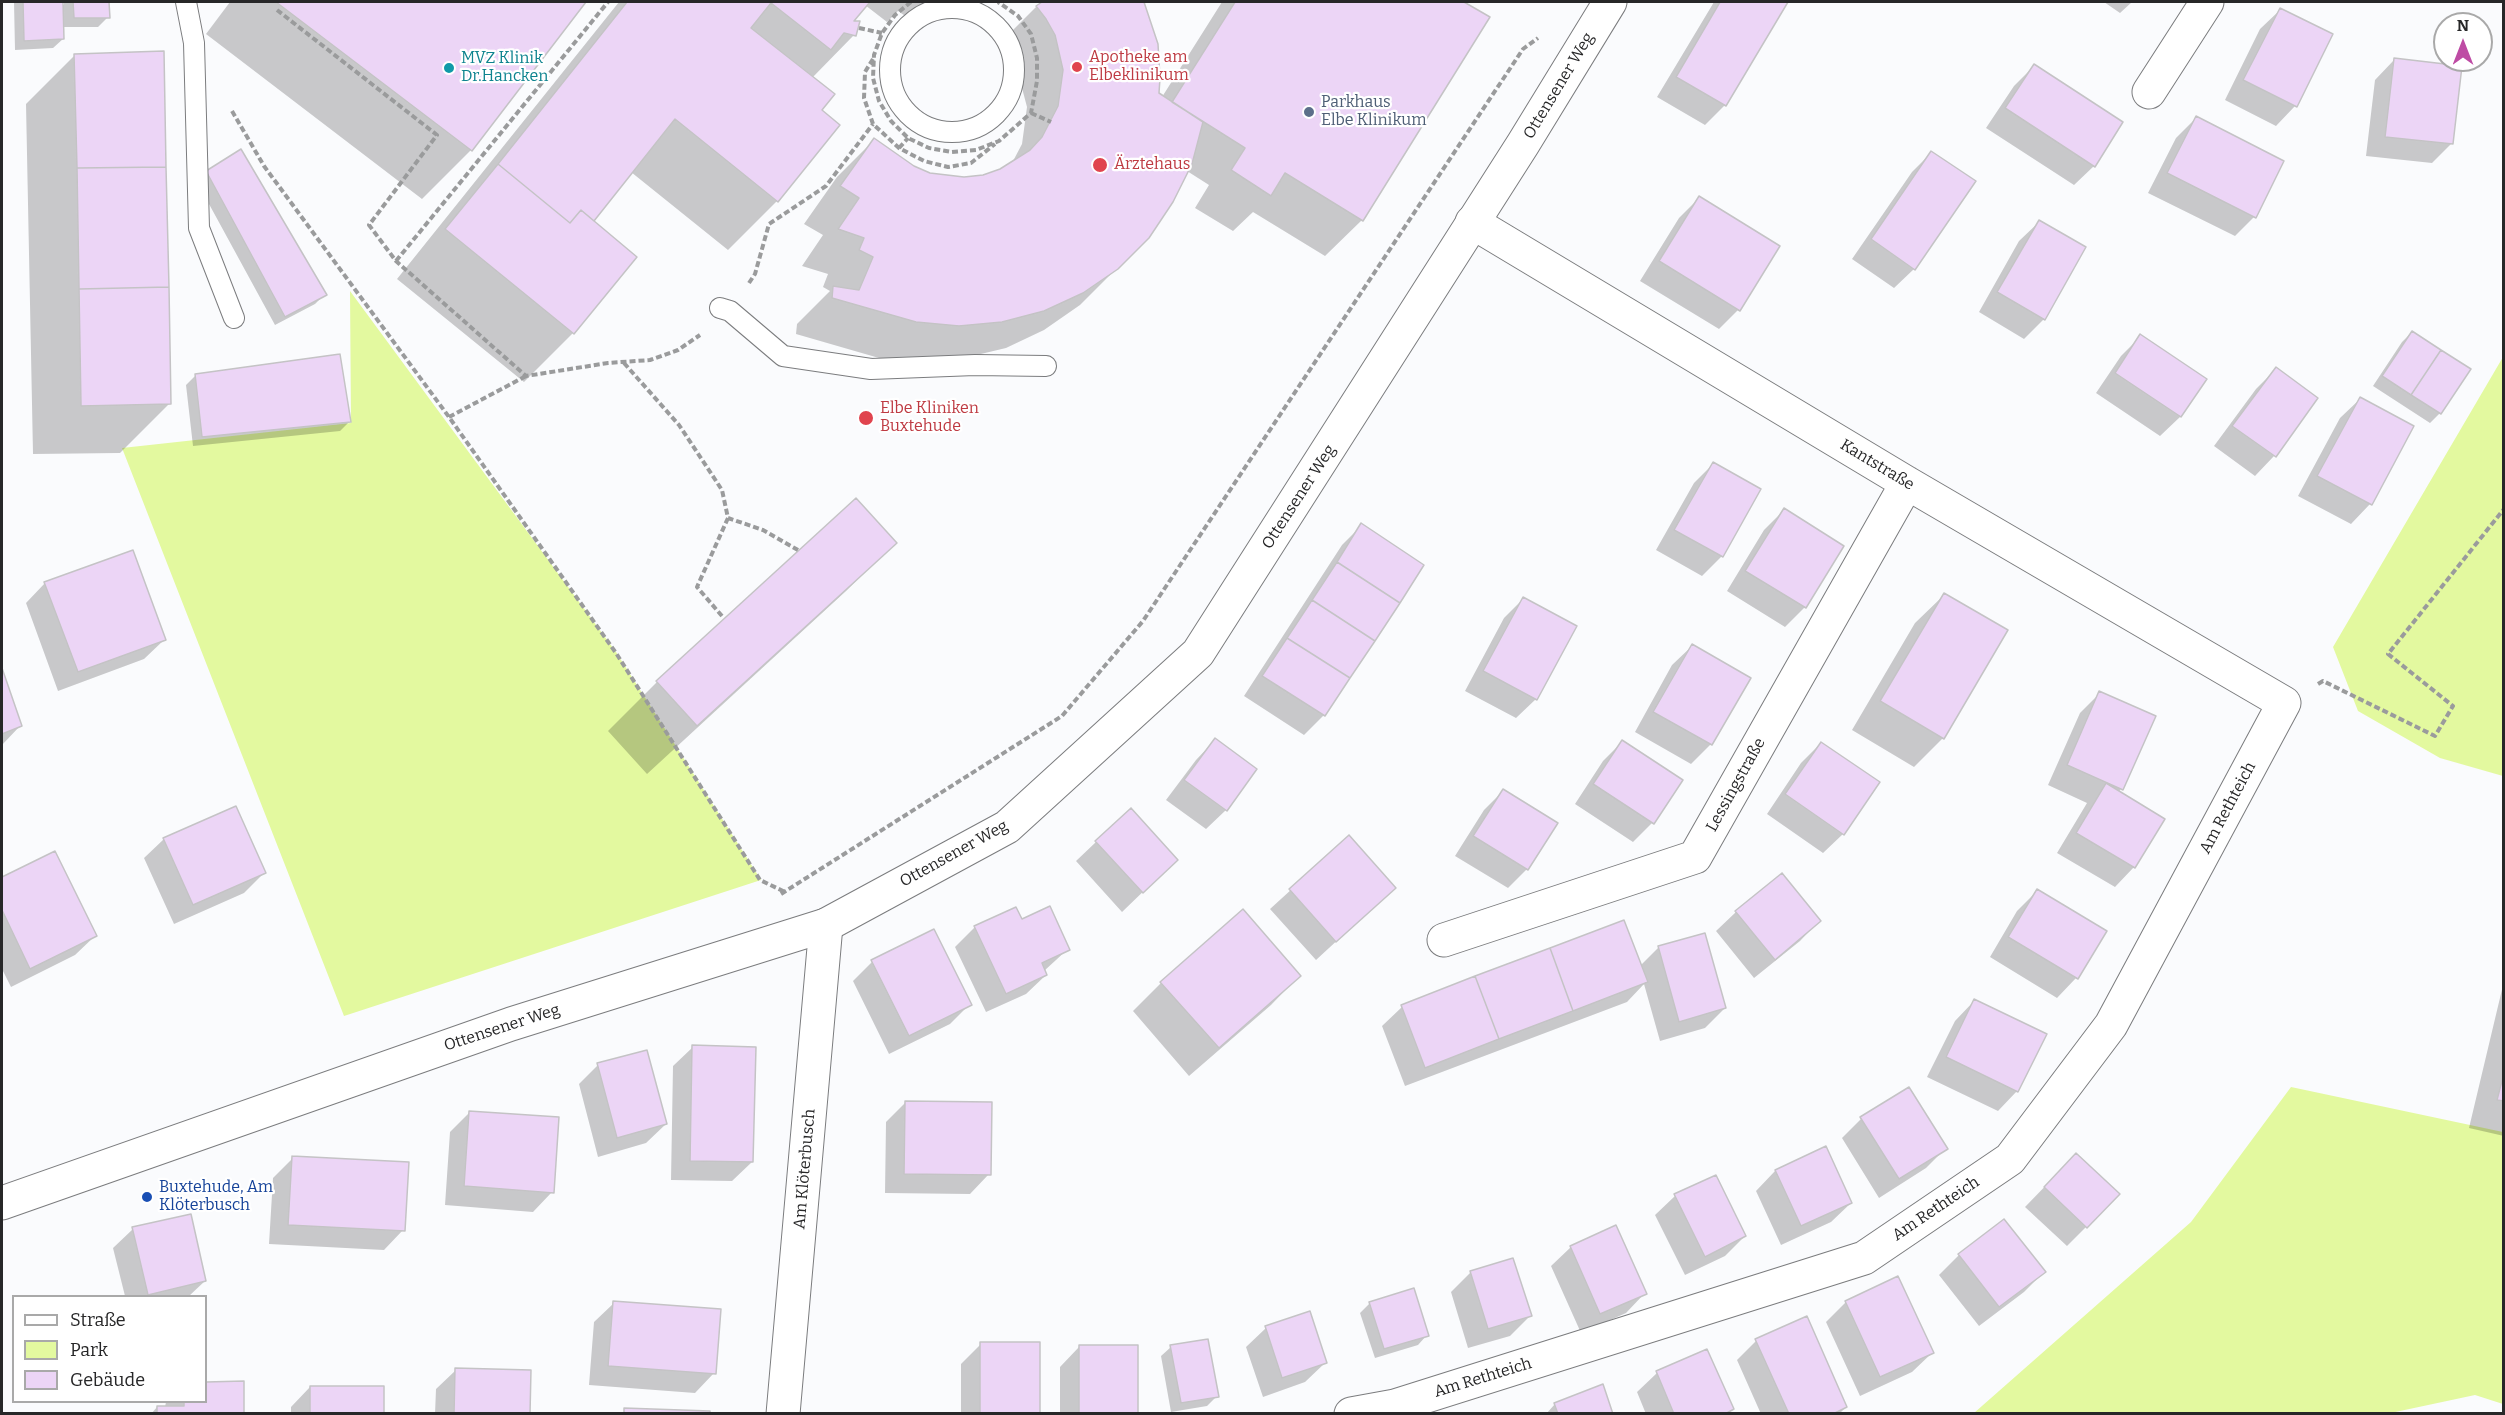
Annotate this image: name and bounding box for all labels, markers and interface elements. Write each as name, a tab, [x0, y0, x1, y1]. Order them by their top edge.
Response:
north arrow	[2433, 12, 2493, 72]
text: N	[2457, 16, 2469, 35]
street label: Ottensener Weg	[1520, 29, 1598, 143]
place label: Apotheke am Elbeklinikum	[1089, 48, 1189, 86]
place label: MVZ Klinik Dr.Hancken	[461, 49, 548, 87]
marker: Apotheke am Elbeklinikum	[1070, 60, 1084, 74]
marker: MVZ Klinik Dr.Hancken	[442, 61, 456, 75]
place label: Parkhaus Elbe Klinikum	[1321, 93, 1426, 131]
marker: Parkhaus Elbe Klinikum	[1302, 105, 1316, 119]
place label: Ärztehaus	[1114, 155, 1190, 175]
marker: Ärztehaus	[1091, 156, 1109, 174]
place label: Elbe Kliniken Buxtehude	[880, 399, 979, 437]
marker: Elbe Kliniken Buxtehude	[857, 409, 875, 427]
street label: Kantstraße	[1837, 435, 1917, 495]
street label: Ottensener Weg	[1258, 441, 1340, 553]
street label: Lessingstraße	[1702, 735, 1770, 835]
street label: Am Rethteich	[2196, 759, 2260, 857]
street label: Ottensener Weg	[897, 816, 1011, 892]
street label: Ottensener Weg	[442, 1000, 562, 1056]
street label: Am Klöterbusch	[790, 1108, 820, 1230]
street label: Am Rethteich	[1889, 1173, 1983, 1245]
place label: Buxtehude, Am Klöterbusch	[159, 1178, 273, 1216]
marker: Buxtehude, Am Klöterbusch	[140, 1190, 154, 1204]
legend	[12, 1295, 207, 1403]
text: Straße	[70, 1309, 126, 1331]
text: Park	[70, 1339, 108, 1361]
street label: Am Rethteich	[1432, 1354, 1534, 1402]
text: Gebäude	[70, 1369, 145, 1391]

